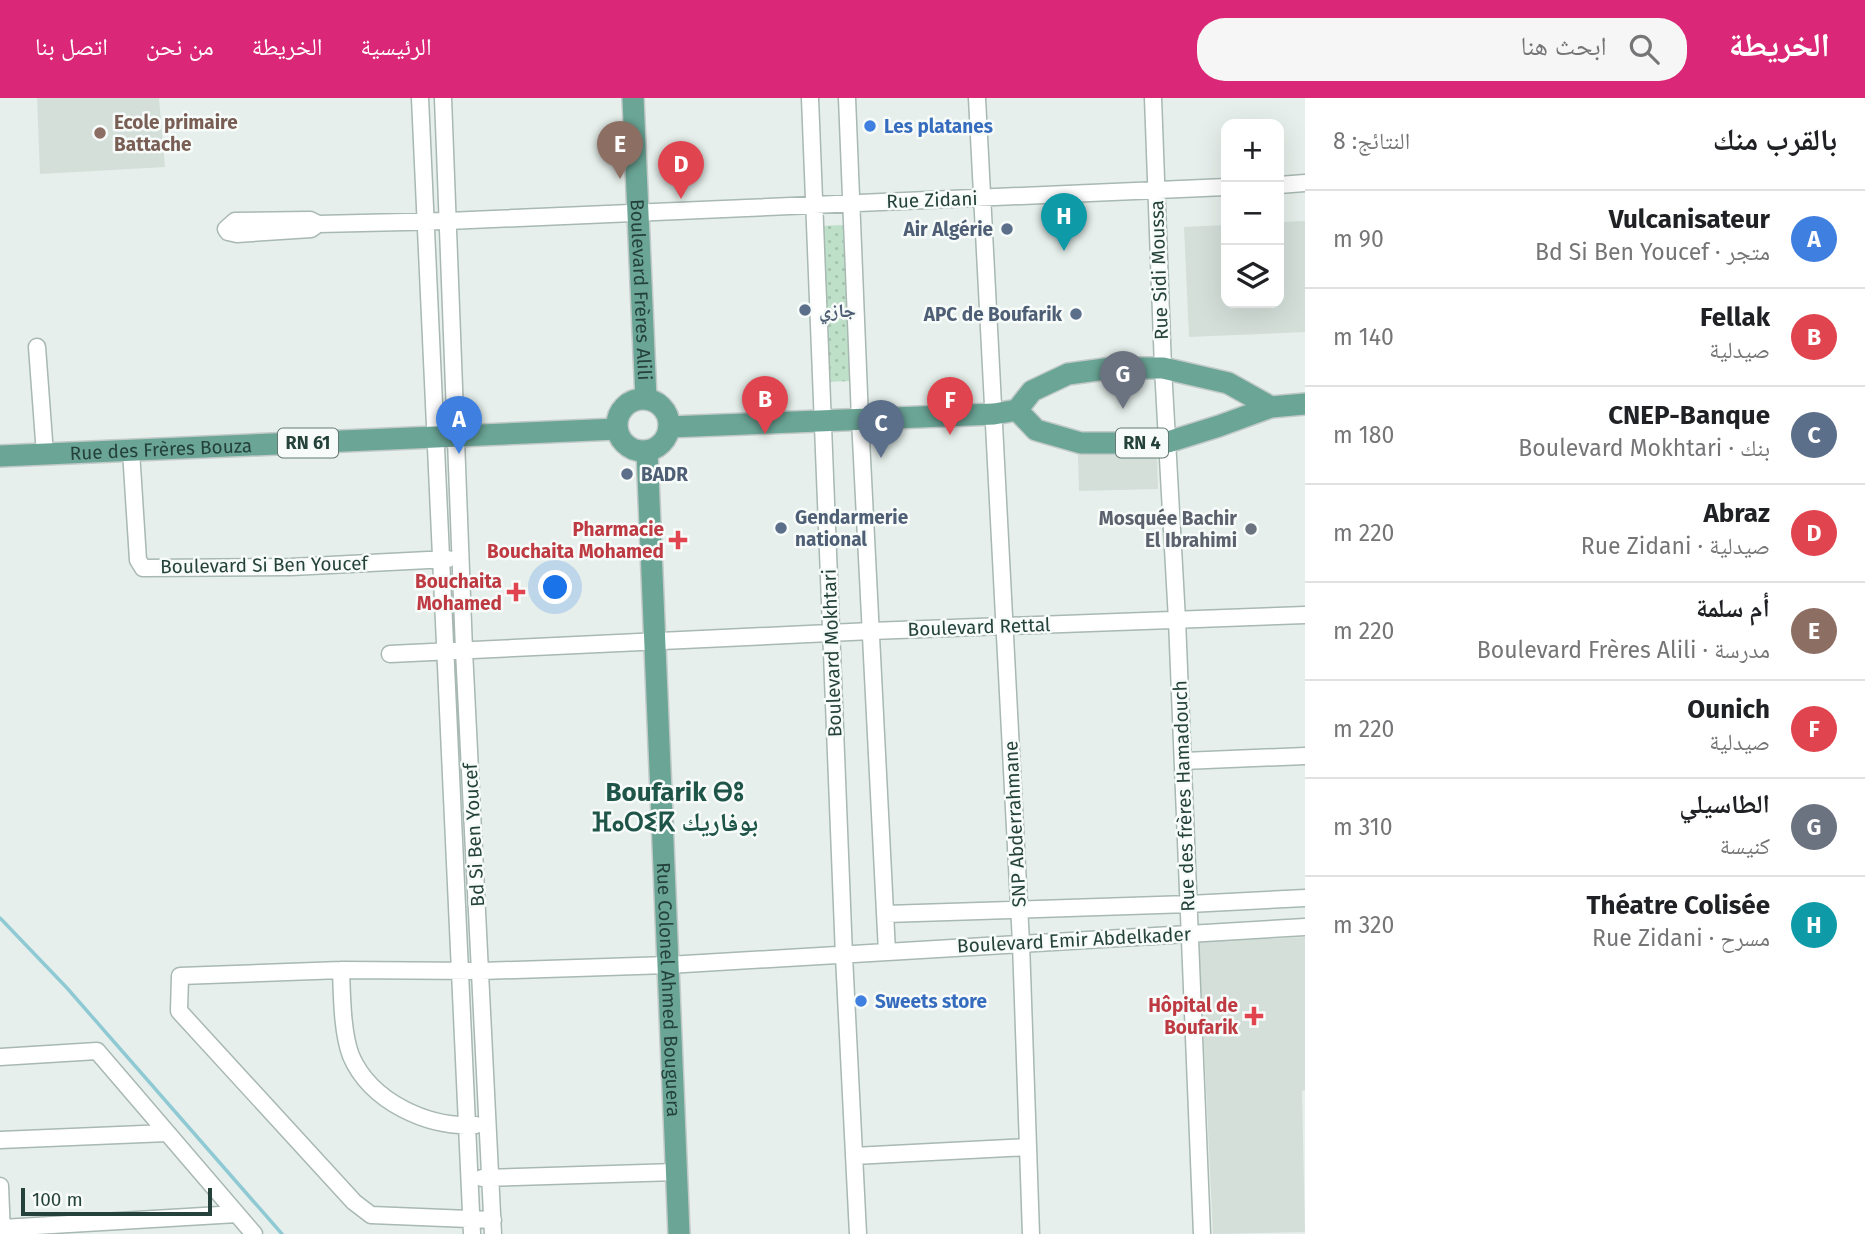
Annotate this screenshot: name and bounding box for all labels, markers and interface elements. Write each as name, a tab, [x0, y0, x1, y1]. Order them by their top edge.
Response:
search box	[1197, 18, 1687, 81]
text: الخريطة	[1729, 25, 1830, 65]
icon: search	[1625, 30, 1663, 68]
text: ابحث هنا	[1521, 31, 1607, 62]
text: اتصل بنا	[35, 33, 108, 61]
text: من نحن	[146, 33, 214, 61]
text: الخريطة	[252, 33, 322, 61]
text: الرئيسية	[360, 33, 432, 61]
place label: Ecole primaire Battache	[114, 111, 238, 156]
place label: Les platanes	[884, 115, 993, 138]
marker: Les platanes	[862, 118, 878, 134]
map controls	[1221, 119, 1284, 308]
button: +	[1221, 119, 1284, 182]
pin: E	[597, 121, 643, 179]
text: بالقرب منك	[1713, 122, 1837, 158]
marker: Ecole primaire Battache	[92, 125, 108, 141]
text: النتائج: 8	[1333, 127, 1410, 155]
pin: D	[658, 141, 704, 199]
button: −	[1221, 182, 1284, 245]
street label: Rue Zidani	[886, 187, 978, 213]
pin: H	[1041, 193, 1087, 251]
street label: Boulevard Frères Alili	[626, 199, 657, 381]
street label: Rue Sidi Moussa	[1145, 200, 1173, 340]
text: Vulcanisateur	[1609, 204, 1770, 235]
place label: Air Algérie	[902, 218, 993, 241]
marker: Air Algérie	[999, 221, 1015, 237]
text: 90 m	[1333, 225, 1384, 253]
text: A	[1807, 225, 1821, 253]
text: متجر · Bd Si Ben Youcef	[1535, 238, 1770, 266]
button: layers	[1221, 245, 1284, 308]
place label: جازي	[819, 299, 856, 325]
marker: جازي	[797, 302, 813, 318]
text: Fellak	[1700, 302, 1770, 333]
place label: APC de Boufarik	[923, 303, 1063, 326]
marker: APC de Boufarik	[1068, 306, 1084, 322]
text: 140 m	[1333, 323, 1394, 351]
text: B	[1807, 323, 1821, 351]
text: صيدلية	[1709, 336, 1770, 364]
pin: G	[1100, 351, 1146, 409]
pin: B	[742, 376, 788, 434]
pin: F	[927, 377, 973, 435]
pin: A	[436, 396, 482, 454]
pin: C	[858, 400, 904, 458]
text: CNEP-Banque	[1608, 400, 1770, 431]
text: 180 m	[1333, 421, 1394, 449]
text: C	[1807, 421, 1821, 449]
road number: RN 61	[278, 428, 338, 458]
road number: RN 4	[1116, 428, 1168, 458]
street label: Rue des Frères Bouza	[69, 433, 253, 464]
text: بنك · Boulevard Mokhtari	[1518, 434, 1770, 462]
place label: BADR	[641, 463, 688, 486]
marker: BADR	[619, 466, 635, 482]
text: Abraz	[1703, 498, 1770, 529]
place label: Gendarmerie national	[795, 506, 908, 551]
place label: Mosquée Bachir El Ibrahimi	[1099, 507, 1237, 552]
place label: Pharmacie Bouchaita Mohamed	[487, 518, 664, 563]
text: 220 m	[1333, 519, 1394, 547]
text: D	[1807, 519, 1822, 547]
marker: Gendarmerie national	[773, 520, 789, 536]
marker: Mosquée Bachir El Ibrahimi	[1243, 521, 1259, 537]
marker: Pharmacie Bouchaita Mohamed	[670, 532, 686, 548]
text: صيدلية · Rue Zidani	[1581, 532, 1770, 560]
street label: Boulevard Si Ben Youcef	[160, 552, 370, 578]
street label: Boulevard Mokhtari	[818, 568, 846, 738]
place label: Bouchaita Mohamed	[415, 570, 502, 615]
your location	[538, 570, 572, 604]
marker: Bouchaita Mohamed	[508, 584, 524, 600]
text: أم سلمة	[1696, 593, 1770, 624]
street label: Boulevard Rettal	[907, 613, 1051, 641]
text: 220 m	[1333, 617, 1394, 645]
text: E	[1808, 617, 1820, 645]
text: مدرسة · Boulevard Frères Alili	[1477, 636, 1770, 664]
street label: Rue des frères Hamadouch	[1168, 680, 1200, 912]
text: Ounich	[1687, 694, 1770, 725]
text: 220 m	[1333, 715, 1394, 743]
text: F	[1808, 715, 1820, 743]
text: صيدلية	[1709, 728, 1770, 756]
street label: SNP Abderrahmane	[999, 740, 1031, 908]
street label: Bd Si Ben Youcef	[459, 761, 489, 907]
district label: Boufarik ⴱⵓ ⴼⴰⵔⵉⴽ بوفاريك	[592, 777, 758, 838]
text: الطاسيلي	[1679, 789, 1770, 820]
text: 310 m	[1333, 813, 1393, 841]
text: G	[1807, 813, 1821, 841]
text: كنيسة	[1720, 832, 1770, 860]
street label: Rue Colonel Ahmed Bouguera	[652, 862, 686, 1117]
text: Théatre Colisée	[1586, 890, 1770, 921]
text: 320 m	[1333, 911, 1394, 939]
text: H	[1806, 911, 1822, 939]
street label: Boulevard Emir Abdelkader	[956, 922, 1192, 958]
text: مسرح · Rue Zidani	[1592, 924, 1770, 952]
place label: Sweets store	[875, 990, 987, 1013]
marker: Sweets store	[853, 993, 869, 1009]
place label: Hôpital de Boufarik	[1148, 994, 1239, 1039]
marker: Hôpital de Boufarik	[1244, 1006, 1264, 1026]
scale bar	[21, 1185, 212, 1217]
text: 100 m	[32, 1188, 83, 1211]

